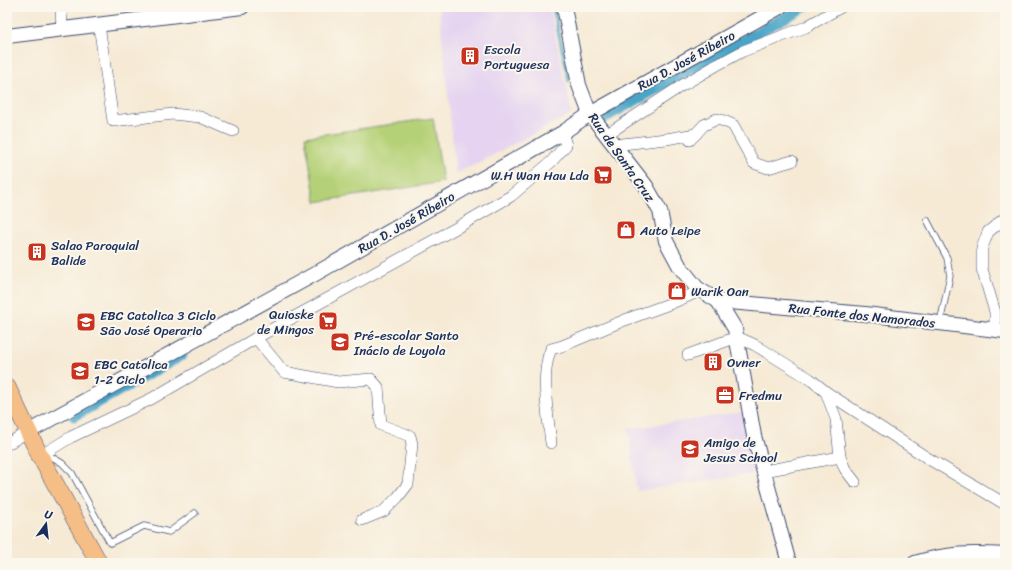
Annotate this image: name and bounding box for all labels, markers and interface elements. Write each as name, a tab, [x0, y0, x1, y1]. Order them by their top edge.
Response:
street label: Rua D. José Ribeiro	[633, 24, 740, 97]
place label: Escola Portuguesa	[484, 38, 550, 76]
building icon: Escola Portuguesa	[459, 45, 481, 67]
street label: Rua de Santa Cruz	[582, 108, 662, 207]
place label: W.H Wan Hau Lda	[491, 164, 589, 187]
supermarket icon: W.H Wan Hau Lda	[592, 164, 614, 186]
street label: Rua D. José Ribeiro	[353, 185, 460, 260]
shop icon: Auto Leipe	[615, 219, 637, 241]
place label: Auto Leipe	[639, 219, 701, 242]
place label: Salao Paroquial Balide	[51, 234, 139, 272]
building icon: Salao Paroquial Balide	[26, 241, 48, 263]
shop icon: Warik Oan	[666, 280, 688, 302]
place label: Warik Oan	[691, 280, 749, 303]
street label: Rua Fonte dos Namorados	[788, 296, 936, 335]
place label: Quioske de Mingos	[257, 303, 315, 341]
place label: EBC Catolica 3 Ciclo São José Operario	[100, 304, 217, 342]
supermarket icon: Quioske de Mingos	[317, 310, 339, 332]
school or university icon: EBC Catolica 3 Ciclo São José Operario	[75, 311, 97, 333]
place label: Pré-escolar Santo Inácio de Loyola	[353, 324, 459, 362]
school or university icon: Pré-escolar Santo Inácio de Loyola	[329, 331, 351, 353]
building icon: Ovner	[702, 351, 724, 373]
place label: Ovner	[727, 351, 761, 374]
place label: EBC Catolica 1-2 Ciclo	[94, 353, 168, 391]
school or university icon: EBC Catolica 1-2 Ciclo	[69, 360, 91, 382]
office icon: Fredmu	[714, 384, 736, 406]
place label: Fredmu	[739, 384, 782, 407]
place label: Amigo de Jesus School	[703, 431, 778, 469]
school or university icon: Amigo de Jesus School	[679, 438, 701, 460]
north arrow	[26, 504, 66, 544]
text: U	[42, 505, 55, 525]

